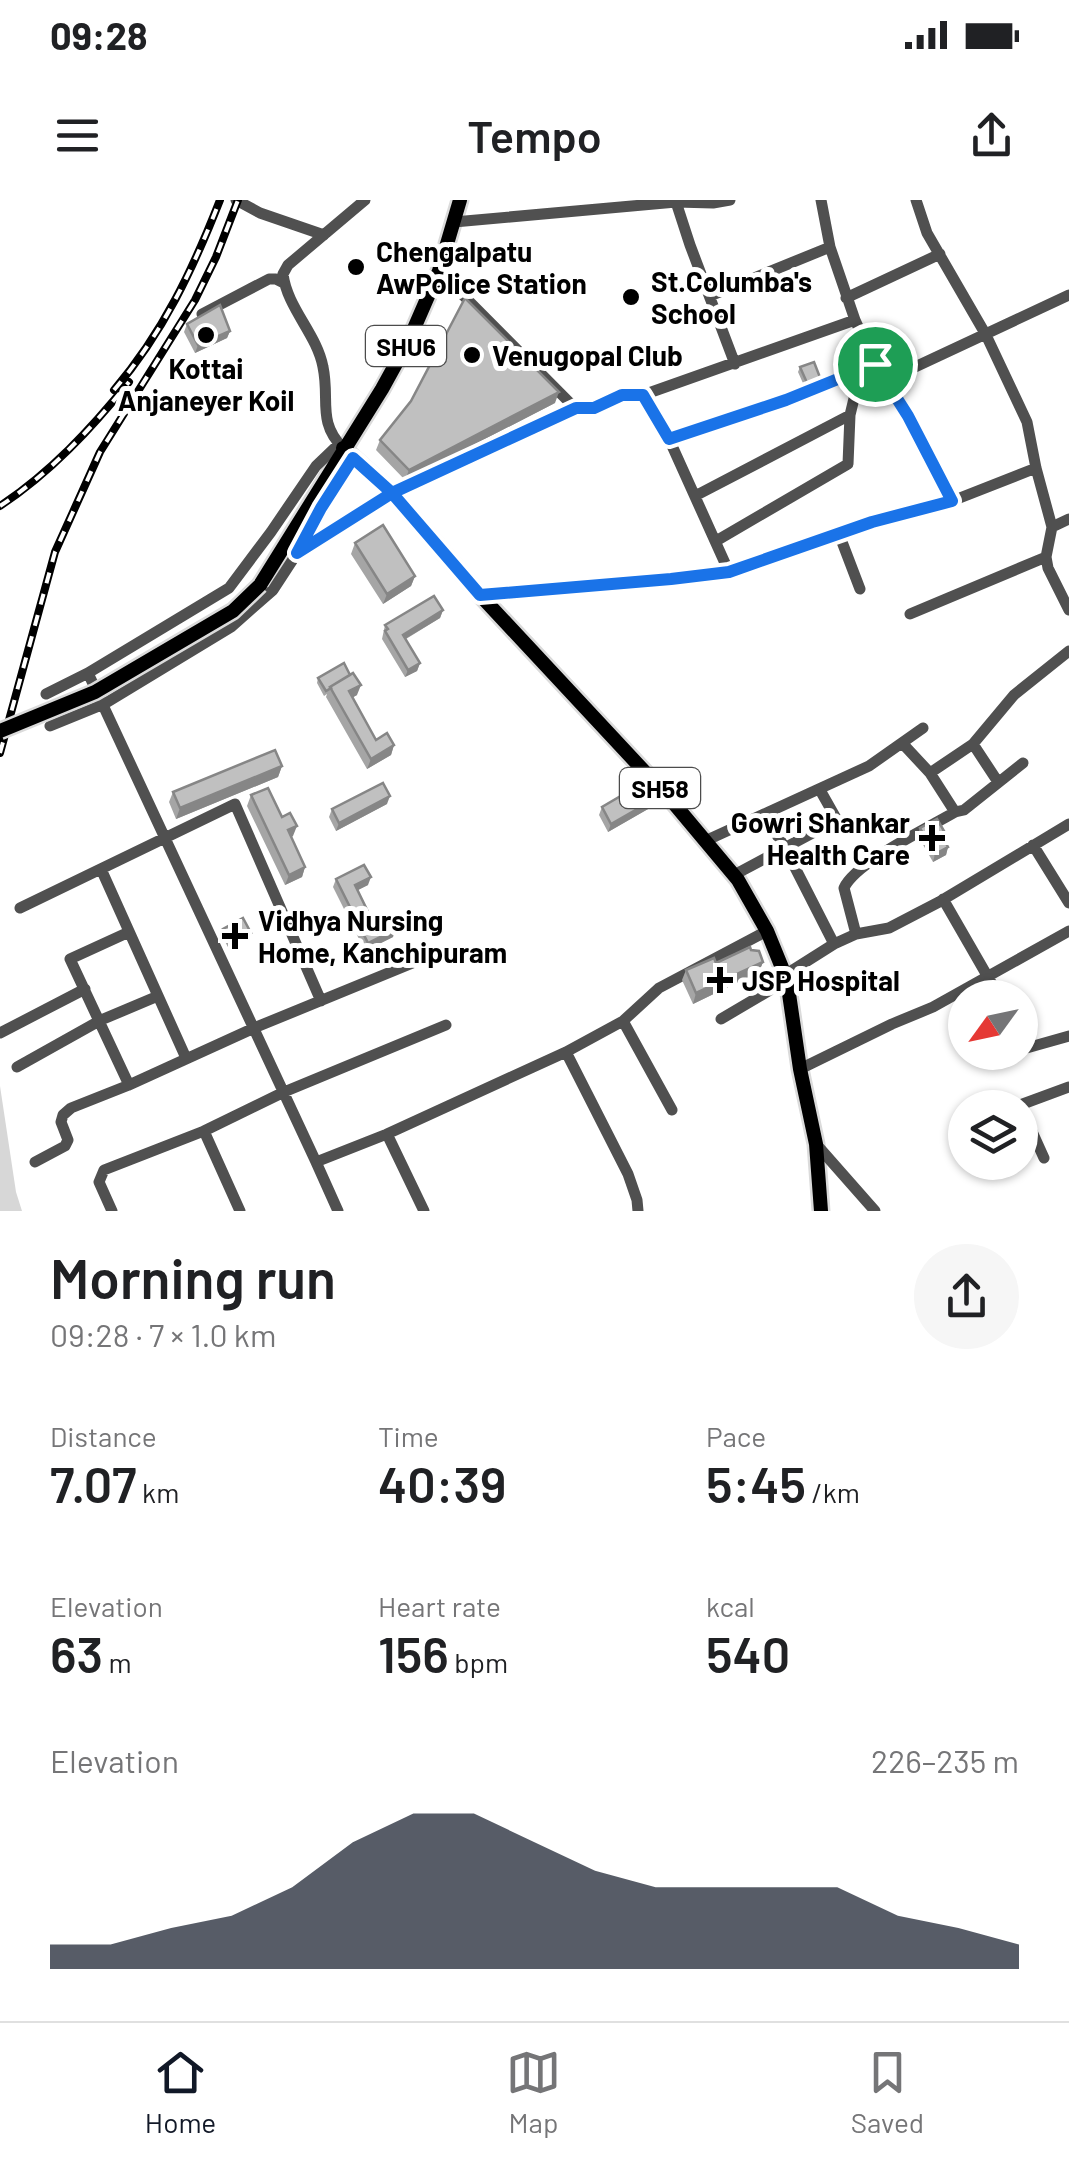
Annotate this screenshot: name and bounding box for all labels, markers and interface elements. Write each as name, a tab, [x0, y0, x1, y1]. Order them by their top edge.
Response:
text: 09:28	[50, 12, 148, 58]
icon: menu	[50, 108, 105, 163]
text: Tempo	[467, 108, 602, 162]
icon: share	[964, 108, 1019, 163]
place label: Chengalpatu AwPolice Station	[376, 234, 587, 300]
marker: Chengalpatu AwPolice Station	[345, 256, 367, 278]
place label: St.Columba's School	[651, 264, 812, 330]
marker: St.Columba's School	[620, 286, 642, 308]
pin	[833, 322, 918, 407]
marker: Kottai Anjaneyer Koil	[195, 324, 217, 346]
road number: SHU6	[366, 326, 446, 366]
icon: arrive	[848, 337, 903, 392]
place label: Venugopal Club	[492, 338, 683, 372]
marker: Venugopal Club	[461, 344, 483, 366]
place label: Kottai Anjaneyer Koil	[118, 351, 294, 417]
road number: SH58	[620, 768, 700, 808]
place label: Gowri Shankar Health Care	[731, 805, 910, 871]
marker: Gowri Shankar Health Care	[919, 825, 945, 851]
place label: Vidhya Nursing Home, Kanchipuram	[258, 903, 507, 969]
marker: Vidhya Nursing Home, Kanchipuram	[222, 923, 248, 949]
place label: JSP Hospital	[742, 963, 900, 997]
marker: JSP Hospital	[707, 967, 733, 993]
north arrow	[948, 980, 1038, 1070]
map controls	[948, 980, 1038, 1180]
button: layers	[948, 1090, 1038, 1180]
text: Morning run	[50, 1244, 336, 1310]
button: share	[914, 1244, 1019, 1349]
text: 09:28 · 7 × 1.0 km	[50, 1315, 276, 1353]
text: Distance	[50, 1419, 157, 1453]
text: Time	[378, 1419, 439, 1453]
text: Pace	[706, 1419, 766, 1453]
text: 7.07	[50, 1453, 137, 1513]
text: 40:39	[378, 1453, 506, 1513]
text: 5:45	[706, 1453, 806, 1513]
text: km	[137, 1475, 179, 1509]
text: /km	[806, 1475, 860, 1509]
text: Elevation	[50, 1589, 163, 1623]
text: Heart rate	[378, 1589, 501, 1623]
text: kcal	[706, 1589, 755, 1623]
text: 63	[50, 1623, 103, 1683]
text: 156	[378, 1623, 449, 1683]
text: 540	[706, 1623, 790, 1683]
text: m	[103, 1645, 132, 1679]
text: bpm	[449, 1645, 508, 1679]
text: Elevation	[50, 1741, 179, 1779]
text: 226–235 m	[871, 1741, 1019, 1779]
tab: Home	[145, 2045, 216, 2139]
tab: Map	[506, 2045, 561, 2139]
tab: Saved	[851, 2045, 924, 2139]

